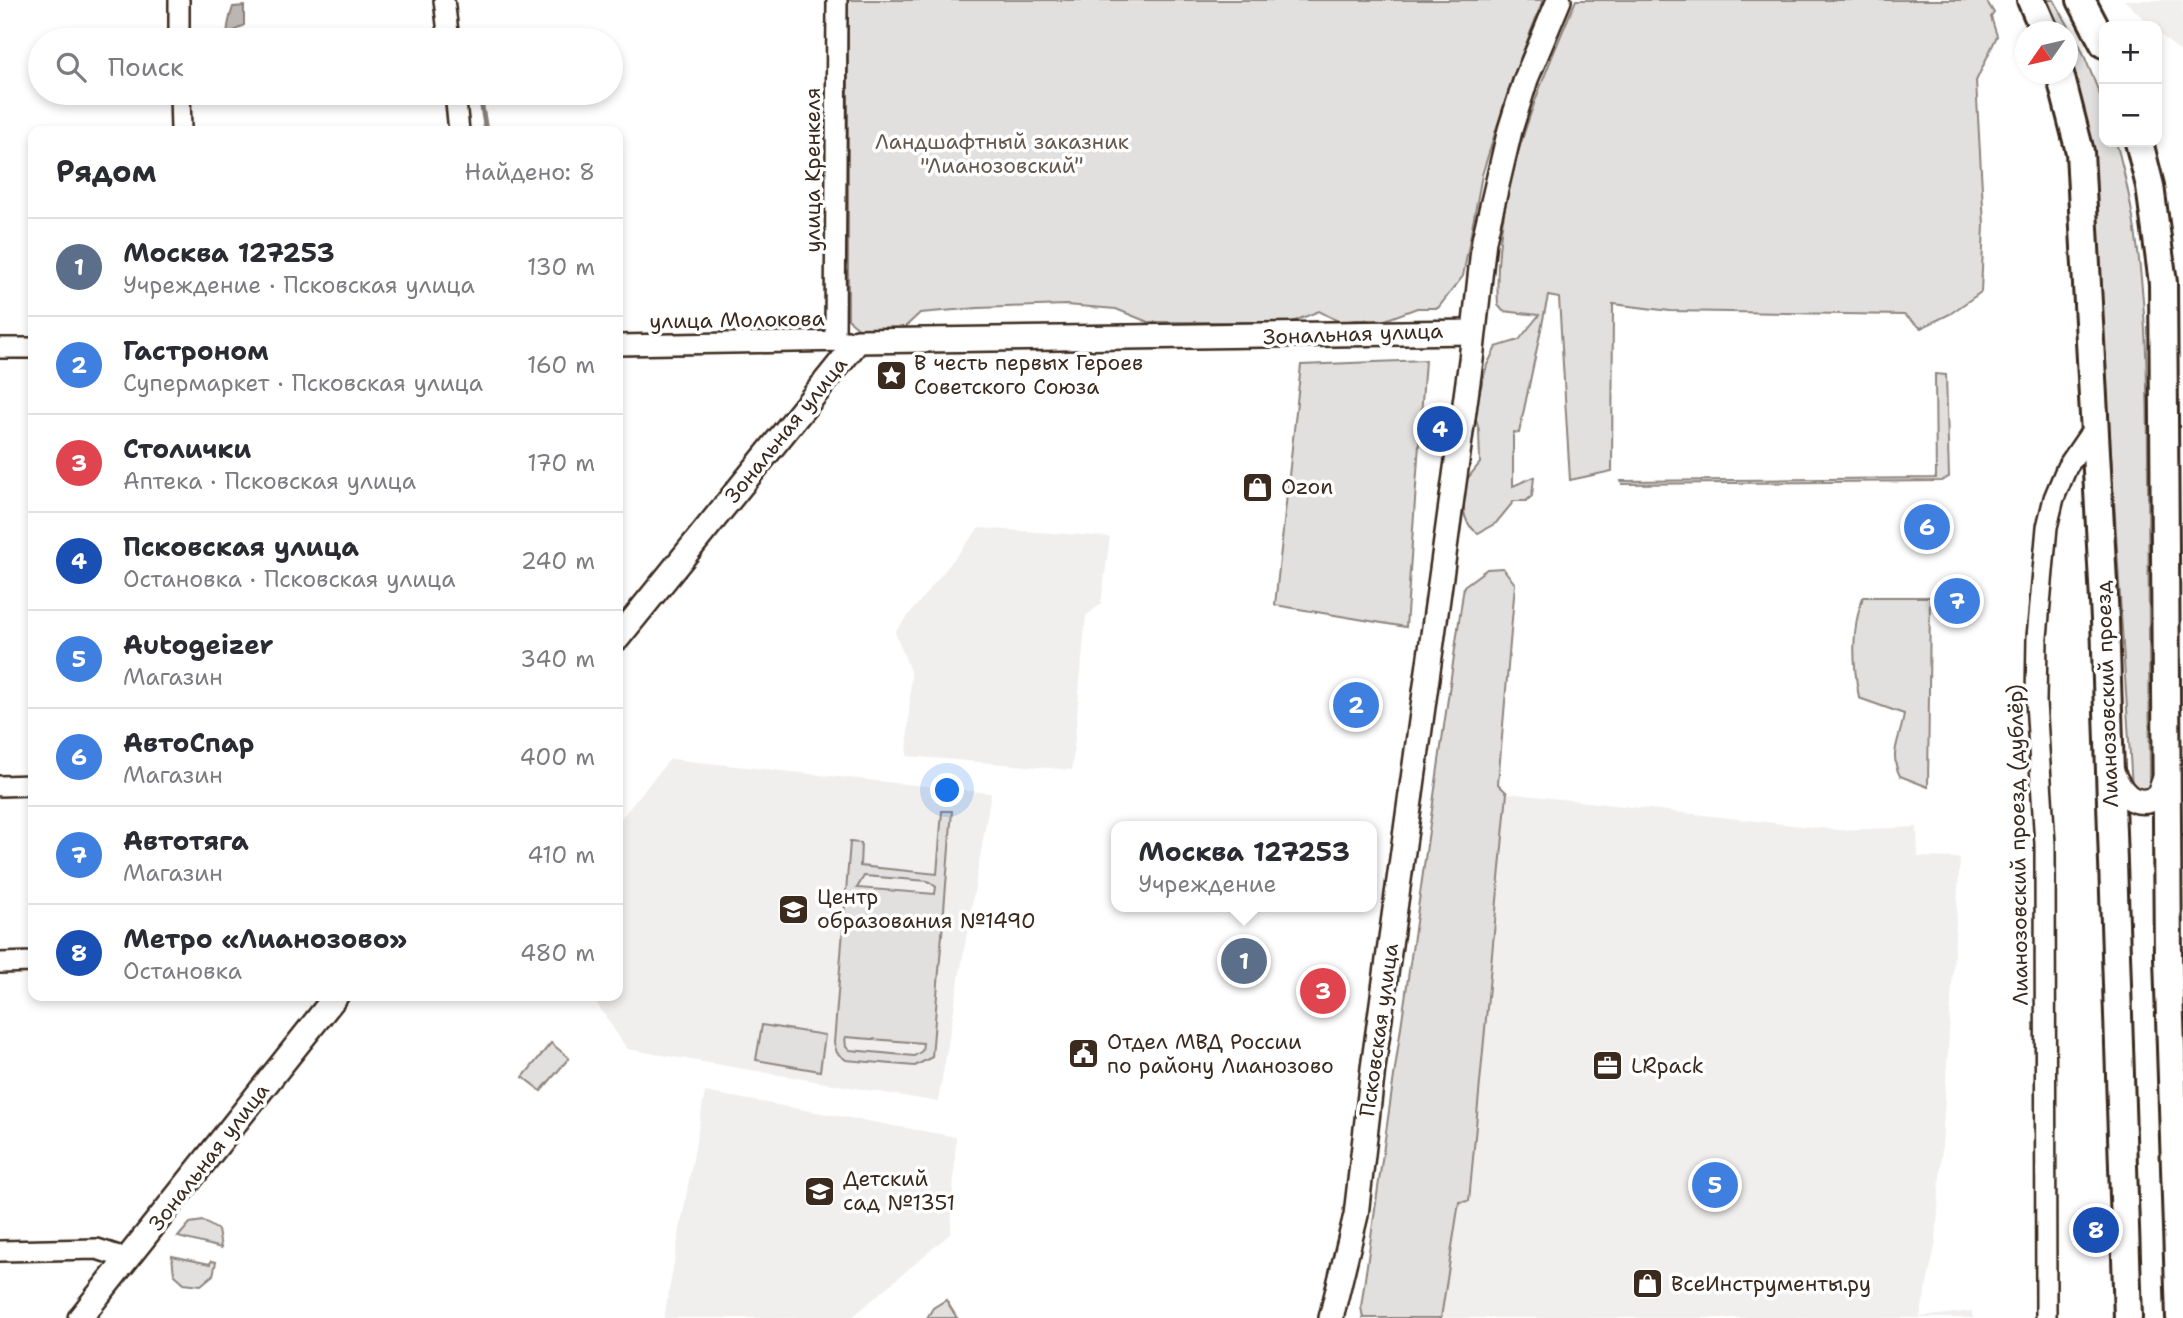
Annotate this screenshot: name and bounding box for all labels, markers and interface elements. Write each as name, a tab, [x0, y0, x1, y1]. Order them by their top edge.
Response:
north arrow	[2015, 21, 2078, 84]
map controls	[2099, 21, 2162, 147]
button: +	[2099, 21, 2162, 84]
search box	[28, 28, 623, 105]
icon: search	[52, 48, 90, 86]
text: Поиск	[108, 49, 184, 84]
button: −	[2099, 84, 2162, 147]
street label: улица Кренкеля	[799, 88, 827, 252]
park label: Ландшафтный заказник "Лианозовский"	[875, 128, 1129, 180]
text: Рядом	[56, 151, 156, 192]
text: Найдено: 8	[465, 157, 595, 187]
text: Москва 127253	[123, 235, 335, 270]
text: 1	[74, 252, 84, 282]
text: 130 m	[527, 252, 595, 282]
text: Учреждение · Псковская улица	[123, 270, 475, 300]
street label: улица Молокова	[649, 304, 825, 336]
street label: Зональная улица	[1262, 317, 1444, 351]
text: Гастроном	[123, 333, 269, 368]
place label: В честь первых Героев Советского Союза	[914, 349, 1143, 401]
text: 2	[71, 350, 87, 380]
text: 160 m	[527, 350, 595, 380]
street label: Зональная улица	[718, 351, 854, 509]
place icon: В честь первых Героев Советского Союза	[874, 358, 908, 392]
text: Супермаркет · Псковская улица	[123, 368, 483, 398]
pin: 4	[1417, 403, 1463, 455]
text: Столички	[123, 431, 251, 466]
text: 3	[71, 448, 87, 478]
text: 170 m	[527, 448, 595, 478]
text: Аптека · Псковская улица	[123, 466, 416, 496]
shop icon: Ozon	[1241, 470, 1275, 504]
place label: Ozon	[1281, 473, 1333, 501]
pin: 6	[1904, 501, 1950, 553]
text: Псковская улица	[123, 529, 359, 564]
text: 4	[71, 546, 87, 576]
text: 240 m	[521, 546, 595, 576]
text: Остановка · Псковская улица	[123, 564, 456, 594]
pin: 7	[1934, 575, 1980, 627]
street label: Лианозовский проезд	[2089, 580, 2125, 808]
text: Autogeizer	[123, 627, 273, 662]
text: 5	[72, 644, 86, 674]
text: 340 m	[520, 644, 595, 674]
text: Магазин	[123, 662, 223, 692]
pin: 2	[1333, 679, 1379, 731]
street label: Лианозовский проезд (дублёр)	[2001, 684, 2035, 1006]
text: АвтоСпар	[123, 725, 254, 760]
text: 6	[71, 742, 87, 772]
text: 400 m	[519, 742, 595, 772]
text: Магазин	[123, 760, 223, 790]
your location	[930, 773, 964, 807]
popup	[1111, 821, 1377, 912]
text: Автотяга	[123, 823, 249, 858]
text: Москва 127253	[1138, 834, 1350, 869]
text: 7	[71, 840, 87, 870]
text: 410 m	[527, 840, 595, 870]
text: Магазин	[123, 858, 223, 888]
text: Учреждение	[1138, 869, 1276, 899]
place label: Центр образования №1490	[817, 883, 1036, 935]
school or university icon: Центр образования №1490	[777, 892, 811, 926]
text: Метро «Лианозово»	[123, 921, 407, 956]
pin: 1	[1221, 935, 1267, 987]
text: 8	[71, 938, 87, 968]
text: 480 m	[520, 938, 595, 968]
street label: Псковская улица	[1353, 942, 1405, 1118]
text: Остановка	[123, 956, 242, 986]
pin: 3	[1300, 965, 1346, 1017]
place label: Отдел МВД России по району Лианозово	[1107, 1028, 1334, 1080]
public building icon: Отдел МВД России по району Лианозово	[1067, 1037, 1101, 1071]
office icon: LRpack	[1591, 1049, 1625, 1083]
place label: LRpack	[1631, 1052, 1704, 1080]
street label: Зональная улица	[142, 1077, 276, 1237]
pin: 5	[1692, 1159, 1738, 1211]
place label: Детский сад №1351	[843, 1165, 955, 1217]
school or university icon: Детский сад №1351	[803, 1174, 837, 1208]
pin: 8	[2073, 1204, 2119, 1256]
shop icon: ВсеИнструменты.ру	[1631, 1267, 1665, 1301]
place label: ВсеИнструменты.ру	[1671, 1270, 1871, 1298]

